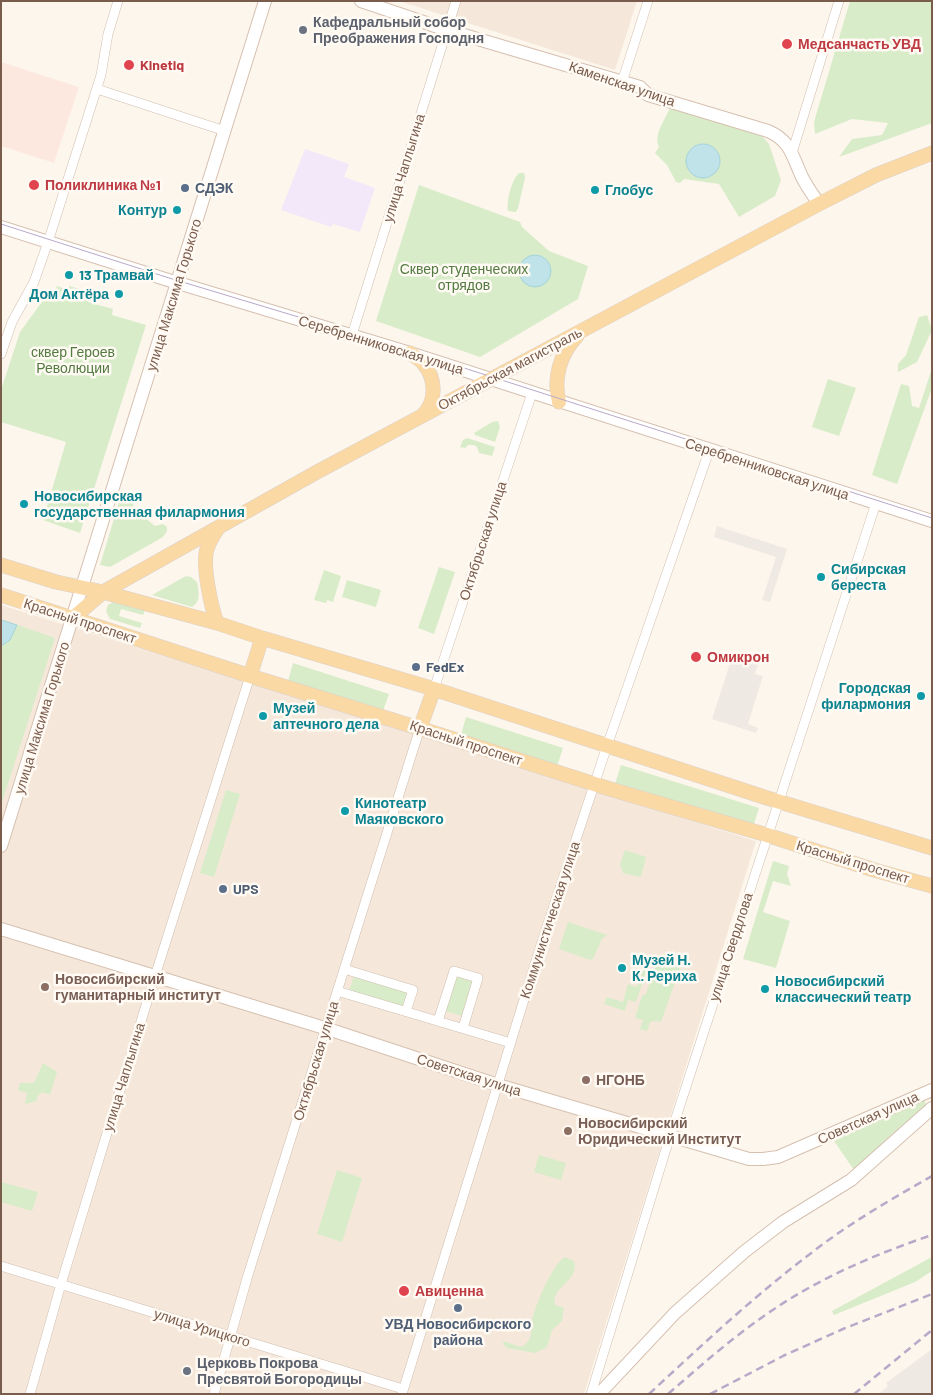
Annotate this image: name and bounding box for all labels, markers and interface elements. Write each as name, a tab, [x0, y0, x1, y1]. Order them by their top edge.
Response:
place label: Кафедральный собор Преображения Господня	[313, 14, 484, 46]
marker: Кафедральный собор Преображения Господня	[297, 24, 309, 36]
place label: Медсанчасть УВД	[798, 36, 921, 52]
marker: Медсанчасть УВД	[780, 37, 794, 51]
place label: Kinetiq	[140, 57, 184, 73]
marker: Kinetiq	[122, 58, 136, 72]
street label: Каменская улица	[567, 58, 677, 110]
street label: улица Чаплыгина	[379, 112, 429, 224]
place label: Поликлиника №1	[45, 177, 161, 193]
marker: Поликлиника №1	[27, 178, 41, 192]
place label: СДЭК	[195, 180, 233, 196]
marker: СДЭК	[179, 182, 191, 194]
place label: Глобус	[605, 182, 653, 198]
marker: Глобус	[589, 184, 601, 196]
place label: Контур	[118, 202, 167, 218]
marker: Контур	[171, 204, 183, 216]
street label: улица Максима Горького	[143, 217, 205, 373]
park label: Сквер студенческих отрядов	[400, 261, 528, 294]
place label: 13 Трамвай	[79, 267, 154, 283]
marker: 13 Трамвай	[63, 269, 75, 281]
place label: Дом Актёра	[29, 286, 109, 302]
marker: Дом Актёра	[113, 288, 125, 300]
street label: Серебренниковская улица	[296, 312, 466, 378]
street label: Октябрьская магистраль	[435, 324, 585, 414]
park label: сквер Героев Революции	[31, 344, 115, 377]
street label: Серебренниковская улица	[683, 434, 851, 504]
street label: Октябрьская улица	[456, 479, 510, 603]
place label: Новосибирская государственная филармония	[34, 488, 245, 520]
marker: Новосибирская государственная филармония	[18, 498, 30, 510]
place label: Сибирская береста	[831, 561, 906, 594]
marker: Сибирская береста	[815, 571, 827, 583]
street label: Красный проспект	[22, 595, 138, 647]
street label: улица Максима Горького	[11, 640, 73, 796]
place label: Омикрон	[707, 649, 769, 665]
marker: Омикрон	[689, 650, 703, 664]
place label: FedEx	[426, 659, 464, 675]
marker: FedEx	[410, 661, 422, 673]
place label: Городская филармония	[821, 680, 911, 712]
marker: Городская филармония	[915, 690, 927, 702]
place label: Музей аптечного дела	[273, 700, 379, 732]
marker: Музей аптечного дела	[257, 710, 269, 722]
street label: Красный проспект	[408, 717, 524, 769]
place label: Кинотеатр Маяковского	[355, 795, 444, 828]
marker: Кинотеатр Маяковского	[339, 805, 351, 817]
street label: Красный проспект	[794, 837, 912, 887]
street label: Коммунистическая улица	[517, 839, 583, 1001]
place label: UPS	[233, 881, 258, 897]
marker: UPS	[217, 883, 229, 895]
street label: улица Свердлова	[706, 891, 756, 1003]
place label: Музей Н. К. Рериха	[632, 952, 697, 984]
marker: Музей Н. К. Рериха	[616, 962, 628, 974]
place label: Новосибирский гуманитарный институт	[55, 971, 221, 1004]
place label: Новосибирский классический театр	[775, 973, 911, 1006]
marker: Новосибирский гуманитарный институт	[39, 981, 51, 993]
marker: Новосибирский классический театр	[759, 983, 771, 995]
street label: Октябрьская улица	[290, 999, 342, 1123]
street label: улица Чаплыгина	[99, 1021, 149, 1133]
street label: Советская улица	[415, 1050, 523, 1100]
place label: НГОНБ	[596, 1072, 645, 1088]
marker: НГОНБ	[580, 1074, 592, 1086]
street label: Советская улица	[815, 1088, 921, 1148]
place label: Новосибирский Юридический Институт	[578, 1115, 741, 1148]
marker: Новосибирский Юридический Институт	[562, 1125, 574, 1137]
place label: Авиценна	[415, 1283, 483, 1299]
marker: Авиценна	[397, 1284, 411, 1298]
marker: УВД Новосибирского района	[452, 1302, 464, 1314]
street label: улица Урицкого	[152, 1305, 252, 1351]
place label: УВД Новосибирского района	[385, 1316, 531, 1348]
place label: Церковь Покрова Пресвятой Богородицы	[197, 1355, 362, 1388]
marker: Церковь Покрова Пресвятой Богородицы	[181, 1365, 193, 1377]

